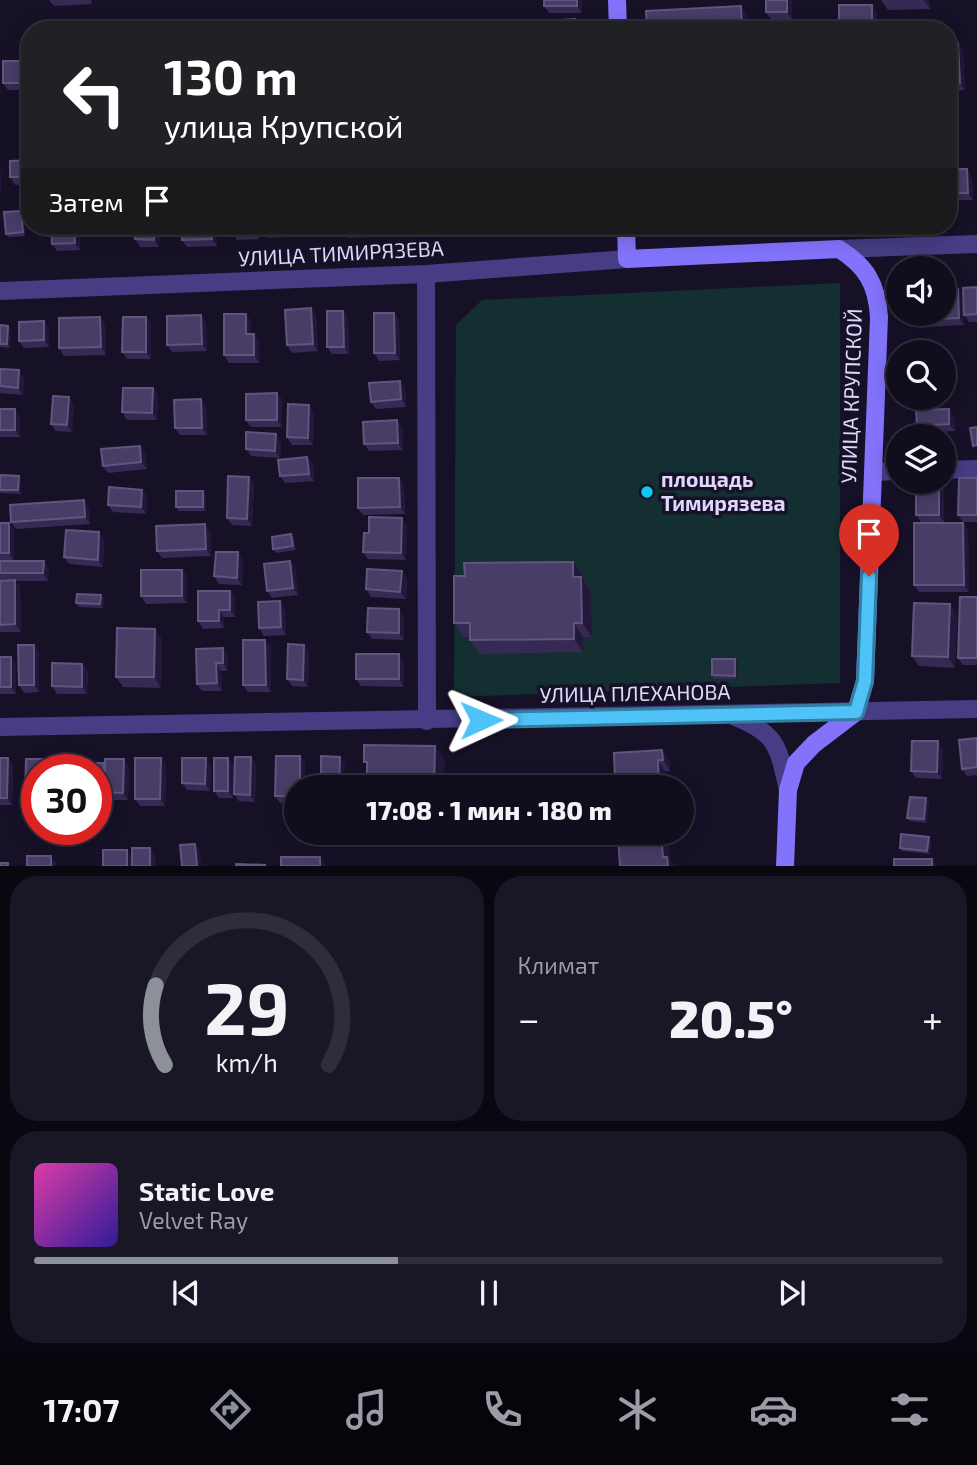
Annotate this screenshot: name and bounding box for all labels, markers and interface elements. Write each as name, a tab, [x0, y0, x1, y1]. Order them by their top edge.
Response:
text: 130 m	[164, 46, 298, 105]
icon: left	[49, 49, 140, 140]
text: улица Крупской	[164, 106, 403, 144]
icon: arrive	[138, 182, 176, 220]
text: Затем	[49, 186, 124, 217]
street label: УЛИЦА ТИМИРЯЗЕВА	[238, 235, 444, 270]
map controls	[886, 256, 956, 494]
button: sound	[886, 256, 956, 326]
street label: УЛИЦА КРУПСКОЙ	[835, 308, 866, 484]
button: search	[886, 340, 956, 410]
button: layers	[886, 424, 956, 494]
place label: площадь Тимирязева	[661, 466, 786, 515]
marker: площадь Тимирязева	[639, 484, 655, 500]
pin	[839, 504, 899, 576]
icon: arrive	[850, 515, 888, 553]
street label: УЛИЦА ПЛЕХАНОВА	[539, 678, 731, 707]
position arrow	[444, 683, 518, 757]
speed limit sign: 30	[21, 754, 112, 845]
text: 17:08 · 1 мин · 180 m	[366, 794, 612, 825]
text: Климат	[518, 951, 599, 979]
text: 29	[204, 962, 289, 1050]
text: 20.5°	[669, 986, 793, 1048]
text: −	[518, 995, 540, 1041]
text: +	[922, 995, 943, 1041]
text: km/h	[216, 1046, 278, 1076]
text: Static Love	[139, 1175, 275, 1206]
text: Velvet Ray	[139, 1206, 248, 1234]
icon: previous	[167, 1274, 205, 1312]
icon: pause	[470, 1274, 508, 1312]
icon: next	[773, 1274, 811, 1312]
icon: directions	[206, 1385, 255, 1434]
icon: music	[342, 1385, 391, 1434]
icon: phone	[478, 1385, 527, 1434]
icon: climate	[613, 1385, 662, 1434]
icon: car	[749, 1385, 798, 1434]
icon: filters	[885, 1385, 934, 1434]
text: 17:07	[43, 1390, 119, 1428]

